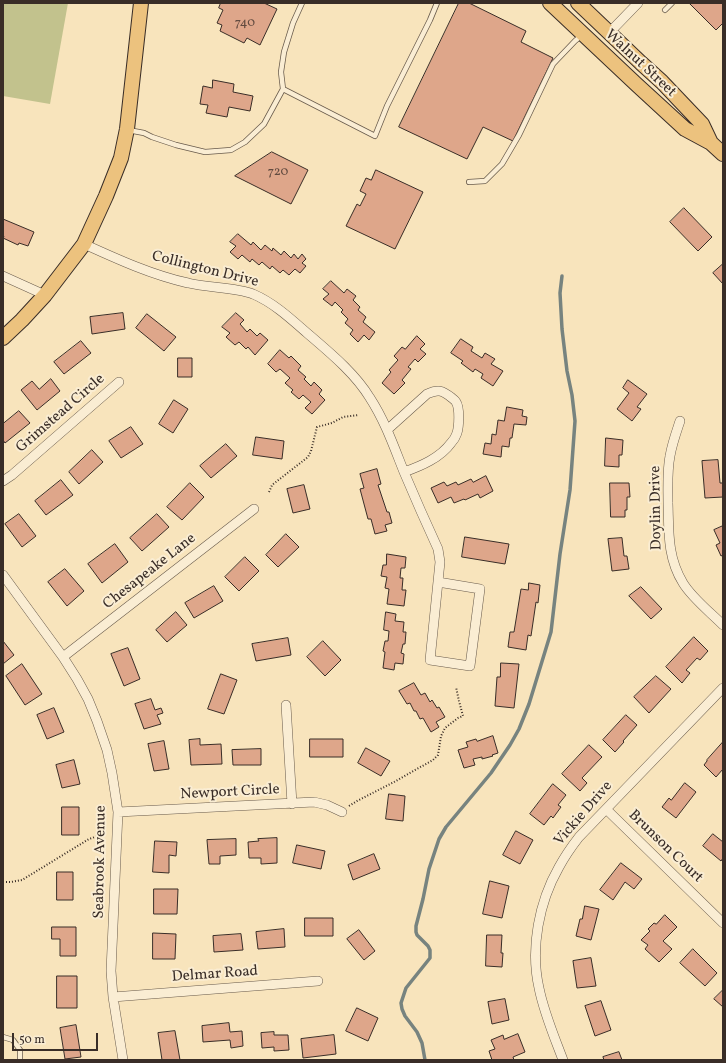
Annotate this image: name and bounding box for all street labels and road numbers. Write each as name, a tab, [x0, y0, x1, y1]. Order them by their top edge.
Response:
street label: Walnut Street	[601, 26, 679, 102]
street label: Collington Drive	[150, 248, 260, 292]
street label: Grimstead Circle	[13, 371, 109, 457]
street label: Doylin Drive	[647, 466, 667, 550]
street label: Chesapeake Lane	[100, 530, 200, 614]
street label: Vickie Drive	[551, 778, 617, 850]
street label: Newport Circle	[180, 781, 280, 805]
street label: Seabrook Avenue	[91, 805, 111, 919]
street label: Brunson Court	[624, 807, 706, 887]
street label: Delmar Road	[171, 963, 259, 987]

